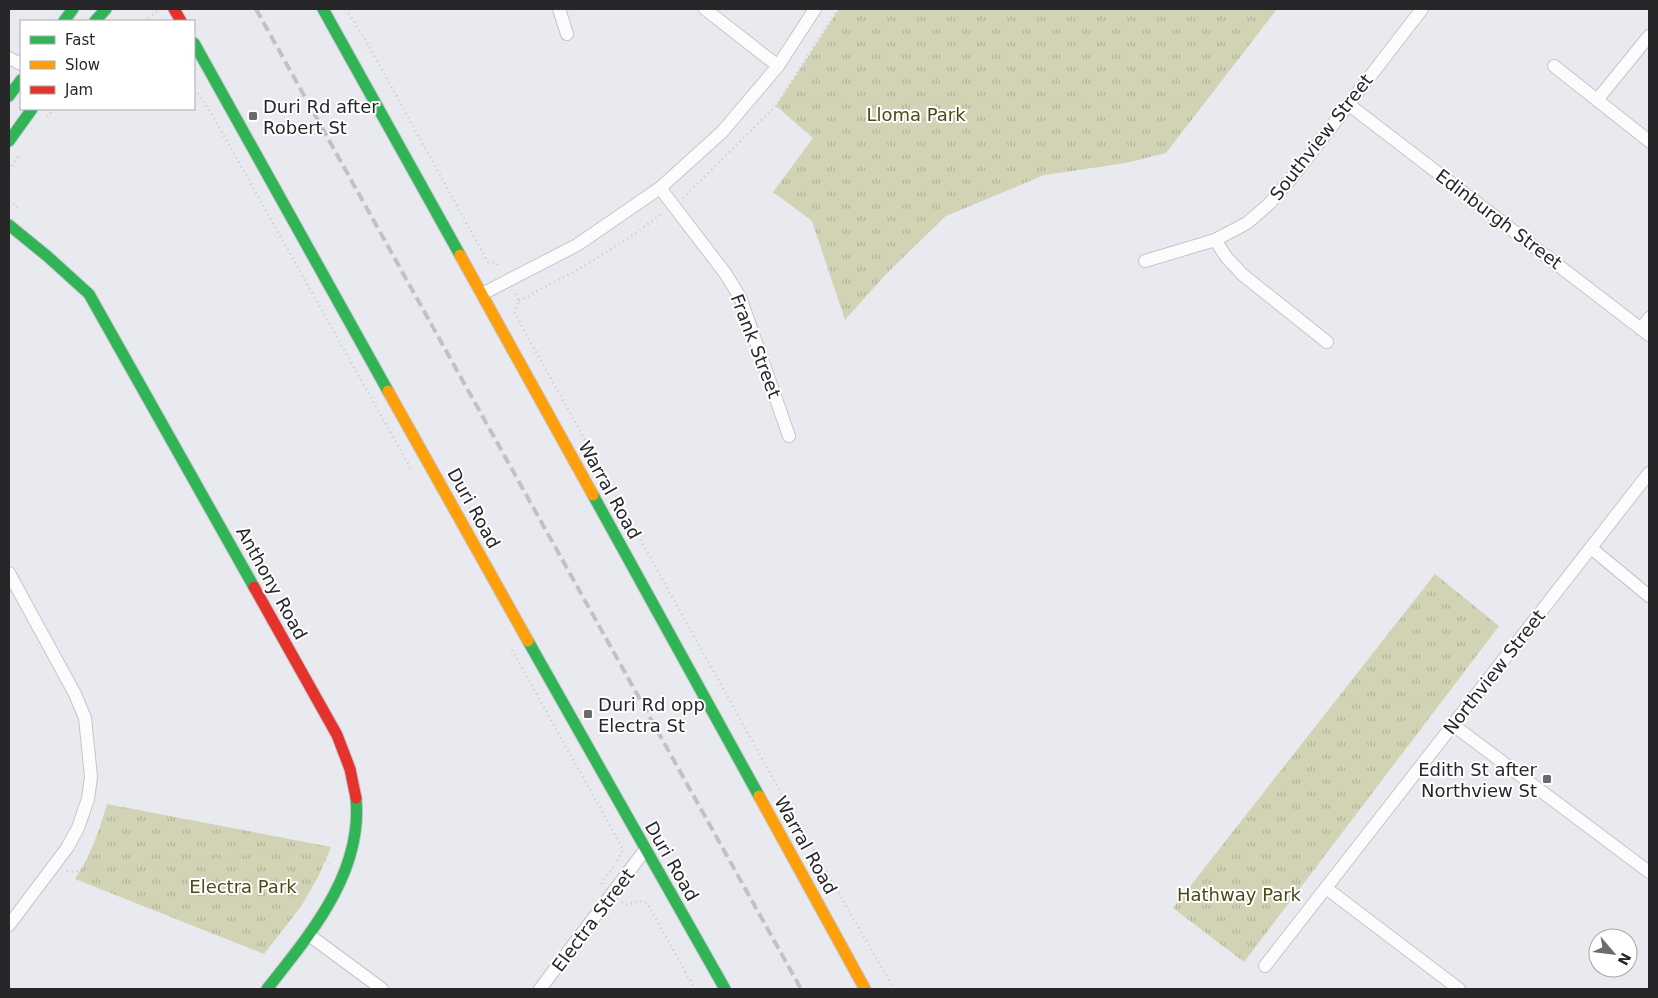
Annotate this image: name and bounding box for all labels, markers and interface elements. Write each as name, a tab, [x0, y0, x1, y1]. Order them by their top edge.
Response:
legend	[20, 20, 195, 110]
text: Fast	[65, 31, 95, 49]
text: Slow	[65, 56, 100, 74]
street label: Southview Street	[1265, 70, 1377, 204]
text: Jam	[64, 81, 93, 99]
place label: Duri Rd after Robert St	[263, 96, 379, 138]
park label: Lloma Park	[866, 104, 966, 125]
marker: Duri Rd after Robert St	[247, 110, 259, 122]
street label: Edinburgh Street	[1432, 165, 1566, 273]
street label: Frank Street	[727, 291, 785, 401]
street label: Warral Road	[574, 437, 646, 543]
street label: Duri Road	[443, 464, 505, 552]
street label: Anthony Road	[232, 523, 312, 643]
street label: Northview Street	[1439, 606, 1549, 738]
place label: Duri Rd opp Electra St	[598, 694, 705, 736]
marker: Duri Rd opp Electra St	[582, 708, 594, 720]
place label: Edith St after Northview St	[1418, 759, 1538, 801]
marker: Edith St after Northview St	[1541, 773, 1553, 785]
street label: Warral Road	[770, 792, 842, 898]
street label: Duri Road	[641, 817, 703, 905]
street label: Electra Street	[548, 864, 638, 976]
park label: Electra Park	[189, 876, 297, 897]
park label: Hathway Park	[1177, 884, 1302, 905]
north arrow	[1588, 928, 1638, 978]
text: N	[1615, 950, 1634, 968]

